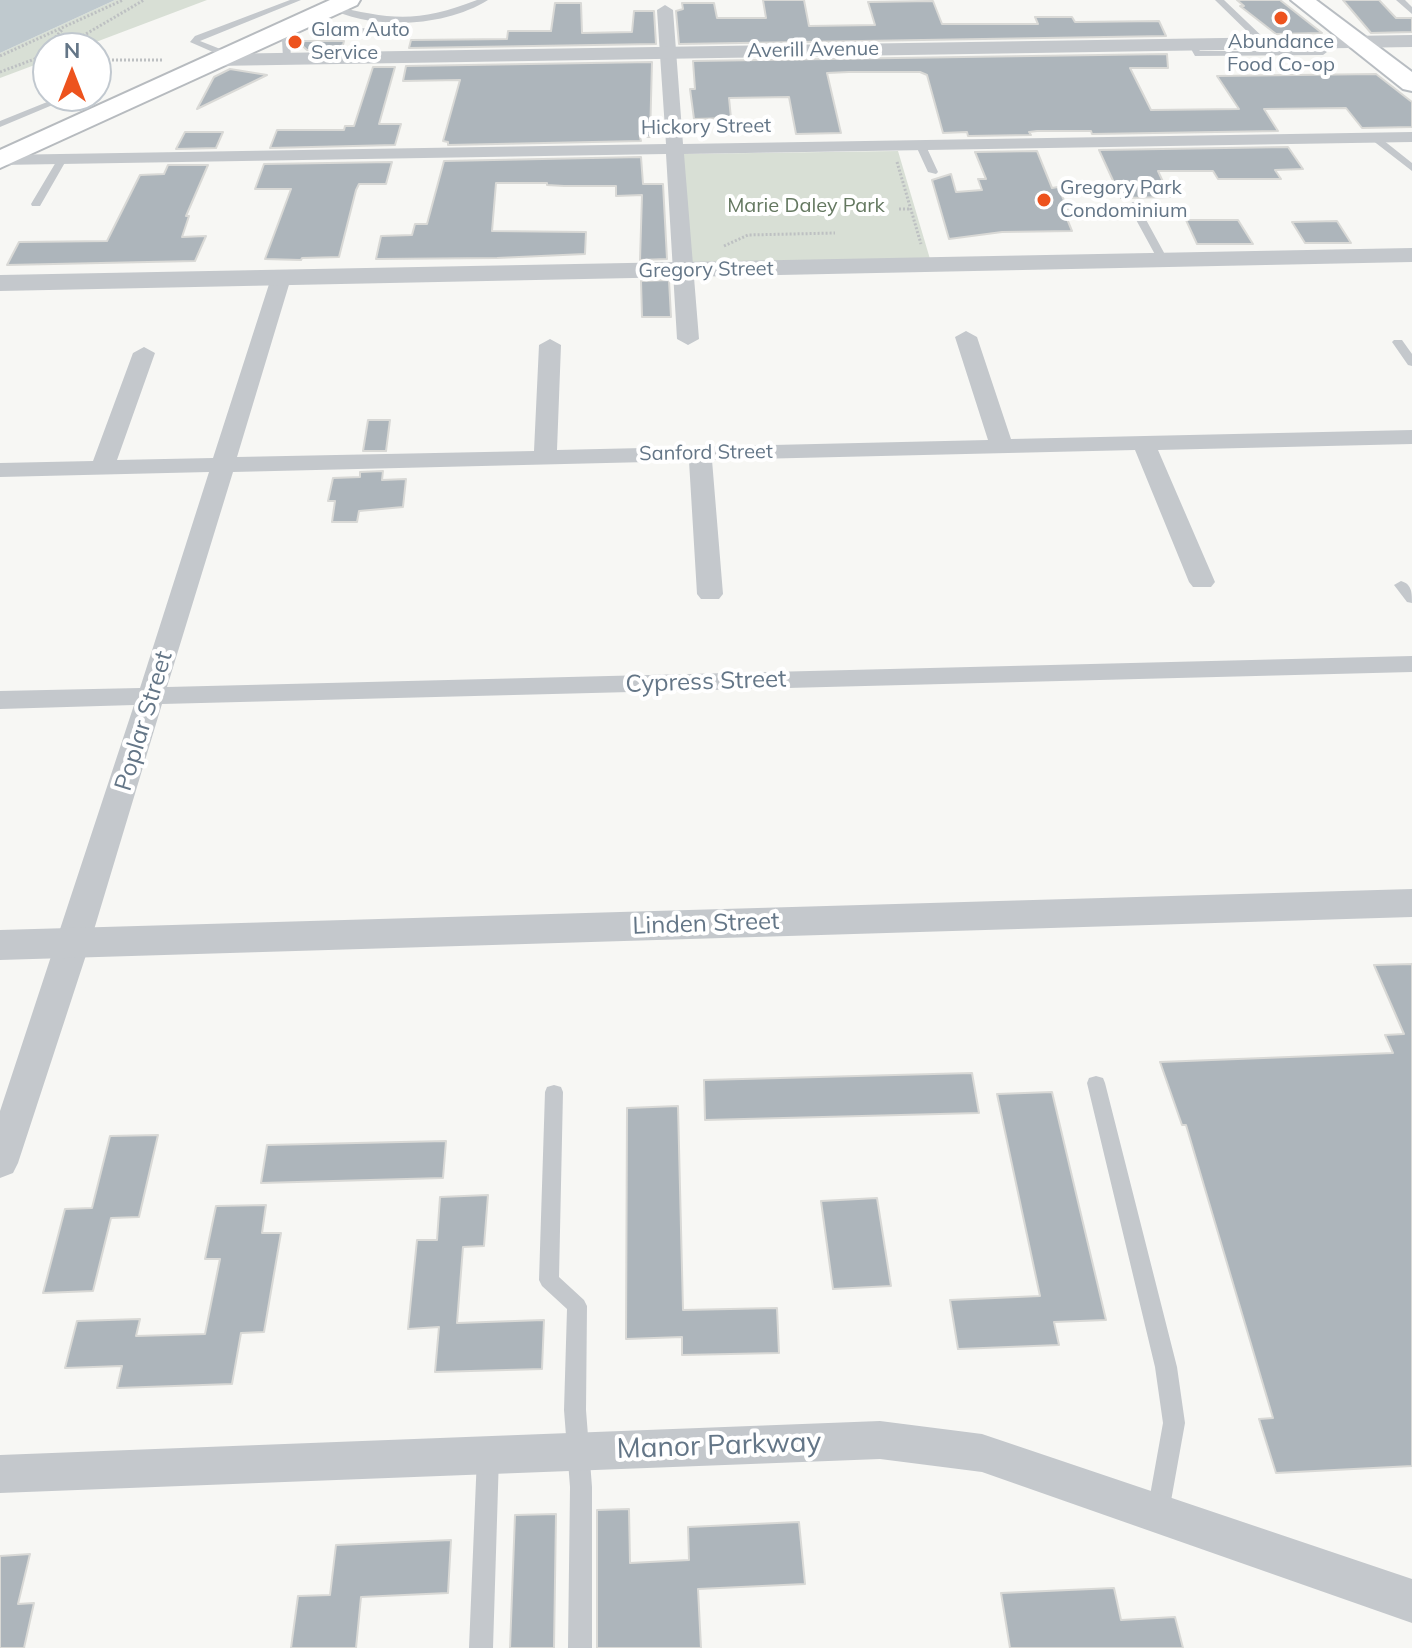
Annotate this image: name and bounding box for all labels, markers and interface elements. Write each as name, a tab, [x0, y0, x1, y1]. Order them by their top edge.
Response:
marker: Abundance Food Co-op	[1272, 9, 1290, 27]
place label: Glam Auto Service	[311, 18, 410, 65]
place label: Abundance Food Co-op	[1227, 30, 1335, 77]
north arrow	[32, 32, 112, 112]
marker: Glam Auto Service	[286, 33, 304, 51]
text: N	[64, 36, 80, 64]
street label: Averill Avenue	[747, 37, 879, 63]
street label: Hickory Street	[641, 114, 771, 140]
place label: Gregory Park Condominium	[1060, 176, 1187, 223]
marker: Gregory Park Condominium	[1035, 191, 1053, 209]
park label: Marie Daley Park	[727, 194, 885, 218]
street label: Gregory Street	[638, 257, 774, 283]
street label: Sanford Street	[639, 440, 773, 466]
street label: Poplar Street	[109, 648, 179, 794]
street label: Cypress Street	[625, 665, 787, 699]
street label: Linden Street	[632, 907, 780, 941]
street label: Manor Parkway	[616, 1426, 822, 1466]

